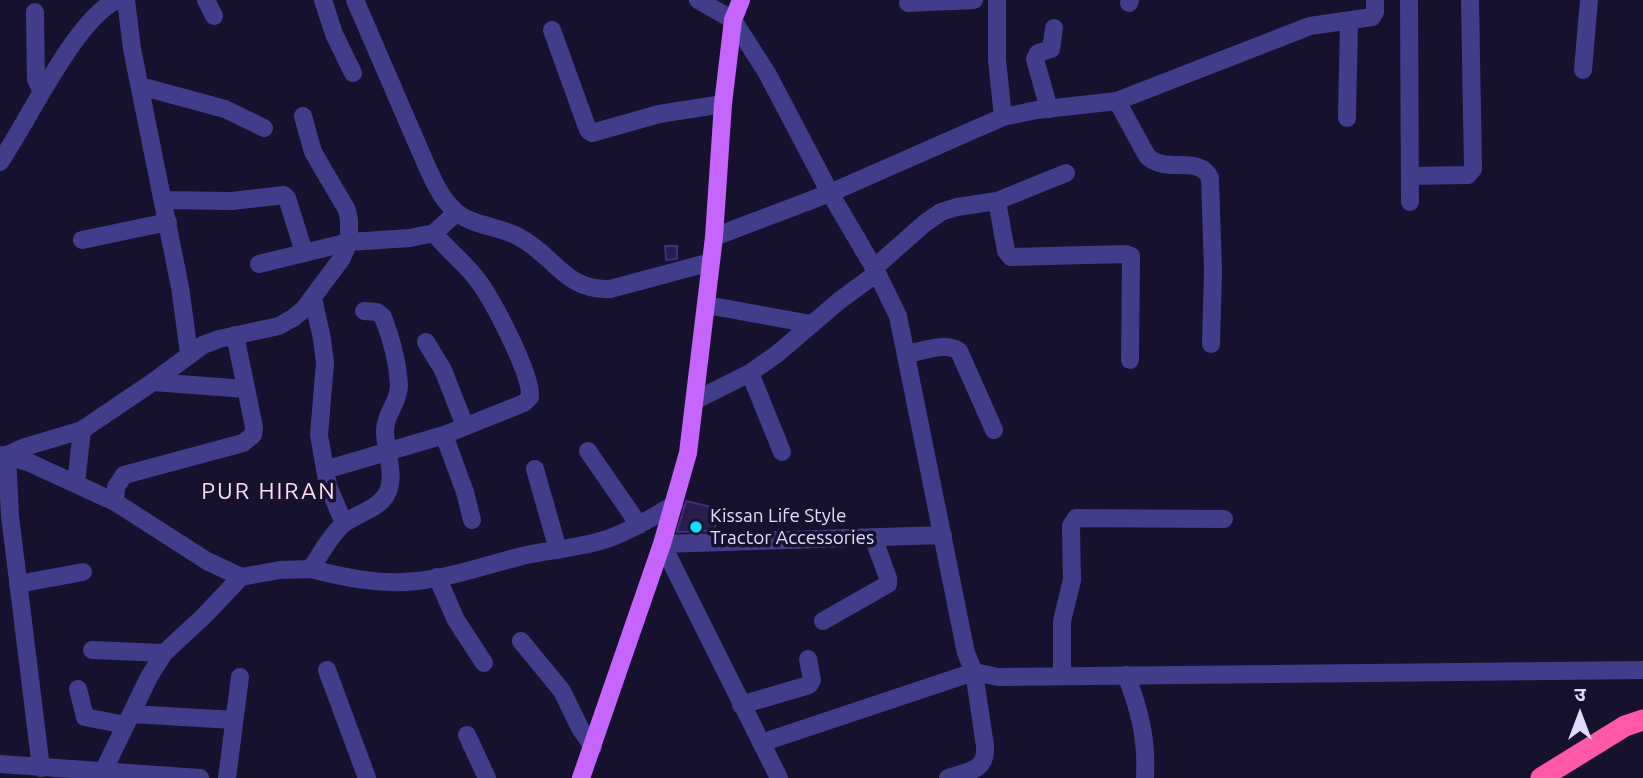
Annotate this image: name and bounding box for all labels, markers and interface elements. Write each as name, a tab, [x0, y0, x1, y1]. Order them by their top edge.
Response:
district label: PUR HIRAN	[202, 477, 336, 505]
place label: Kissan Life Style Tractor Accessories	[710, 505, 874, 549]
marker: Kissan Life Style Tractor Accessories	[688, 519, 704, 535]
north arrow	[1545, 680, 1615, 750]
text: उ	[1574, 683, 1586, 705]

